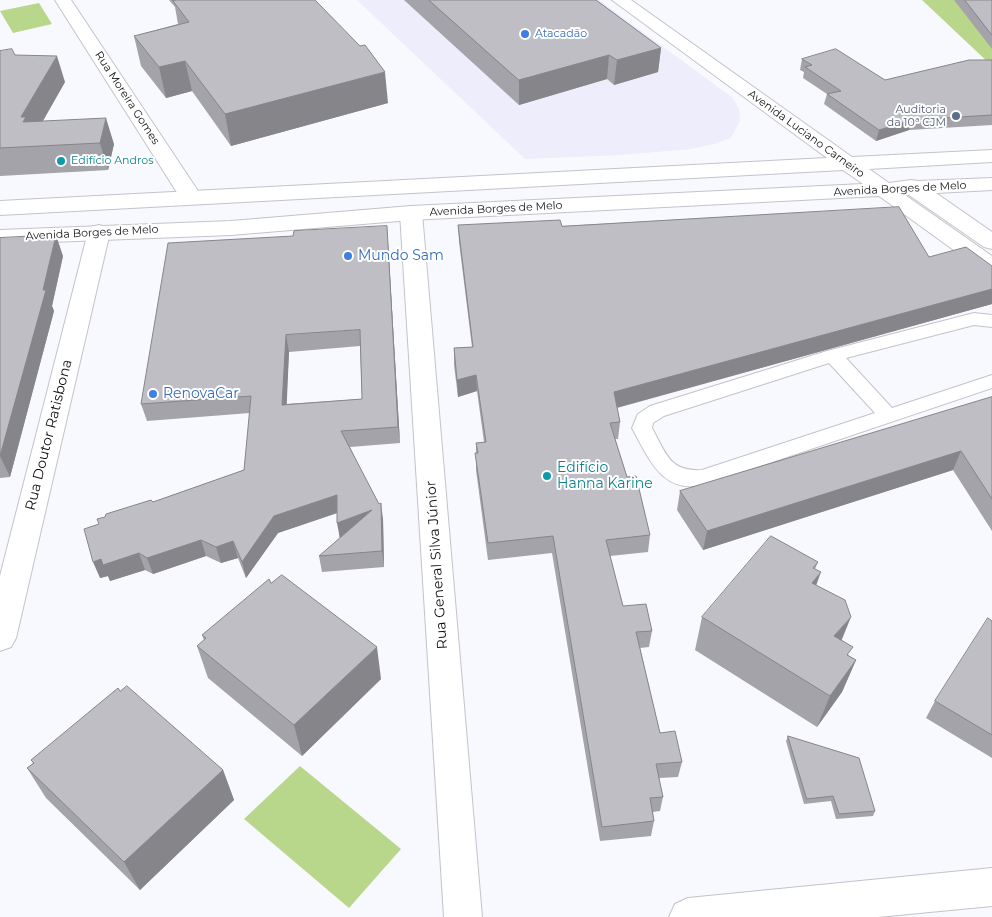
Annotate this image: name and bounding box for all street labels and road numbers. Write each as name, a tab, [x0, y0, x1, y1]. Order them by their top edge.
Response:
street label: Rua Moreira Gomes	[92, 49, 162, 147]
street label: Avenida Luciano Carneiro	[745, 87, 867, 181]
street label: Avenida Borges de Melo	[833, 179, 967, 199]
street label: Avenida Borges de Melo	[429, 199, 563, 219]
street label: Avenida Borges de Melo	[25, 223, 159, 243]
street label: Rua Doutor Ratisbona	[22, 358, 76, 512]
street label: Rua General Silva Júnior	[423, 480, 451, 650]

